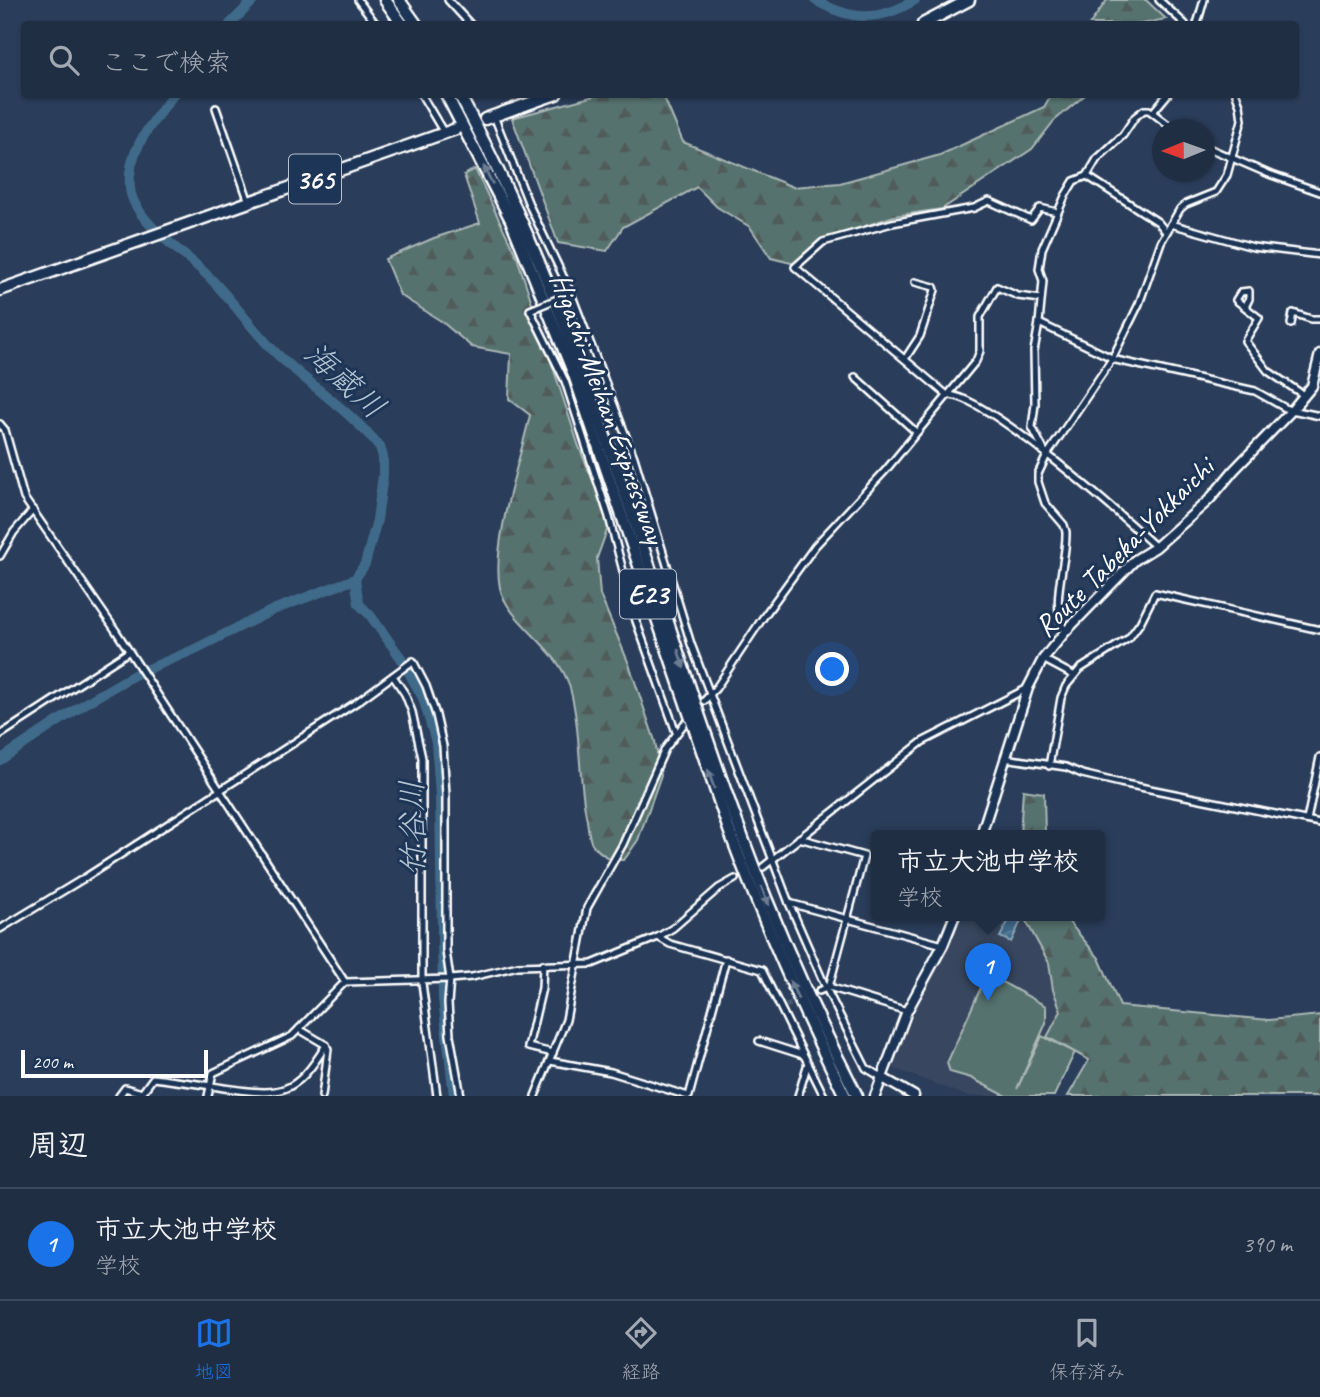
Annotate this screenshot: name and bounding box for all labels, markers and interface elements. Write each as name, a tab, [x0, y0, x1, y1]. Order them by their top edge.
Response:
search box	[21, 21, 1299, 98]
icon: search	[45, 41, 83, 79]
text: ここで検索	[101, 46, 231, 79]
north arrow	[1152, 119, 1215, 182]
road number: 365	[289, 154, 341, 204]
one-way arrow	[483, 165, 494, 185]
street label: Higashi-Meihan Expressway	[541, 268, 676, 551]
water label: 海蔵川	[295, 333, 394, 428]
street label: Route Tabeka-Yokkaichi	[1026, 447, 1224, 645]
road number: E23	[620, 570, 676, 618]
one-way arrow	[676, 648, 687, 669]
your location	[815, 652, 849, 686]
one-way arrow	[705, 768, 716, 789]
water label: 竹谷川	[391, 780, 434, 876]
popup	[871, 830, 1105, 921]
text: 市立大池中学校	[897, 845, 1079, 878]
text: 学校	[897, 883, 943, 912]
one-way arrow	[760, 886, 771, 907]
pin: 1	[965, 943, 1011, 1001]
one-way arrow	[788, 980, 799, 1001]
scale bar	[21, 1047, 208, 1079]
text: 200 m	[32, 1050, 73, 1074]
text: 周辺	[28, 1126, 88, 1164]
text: 市立大池中学校	[95, 1213, 277, 1246]
text: 1	[46, 1230, 56, 1259]
text: 390 m	[1243, 1230, 1292, 1259]
text: 学校	[95, 1251, 141, 1280]
tab: 地図	[195, 1314, 233, 1384]
tab: 経路	[622, 1314, 660, 1384]
tab: 保存済み	[1049, 1314, 1125, 1384]

